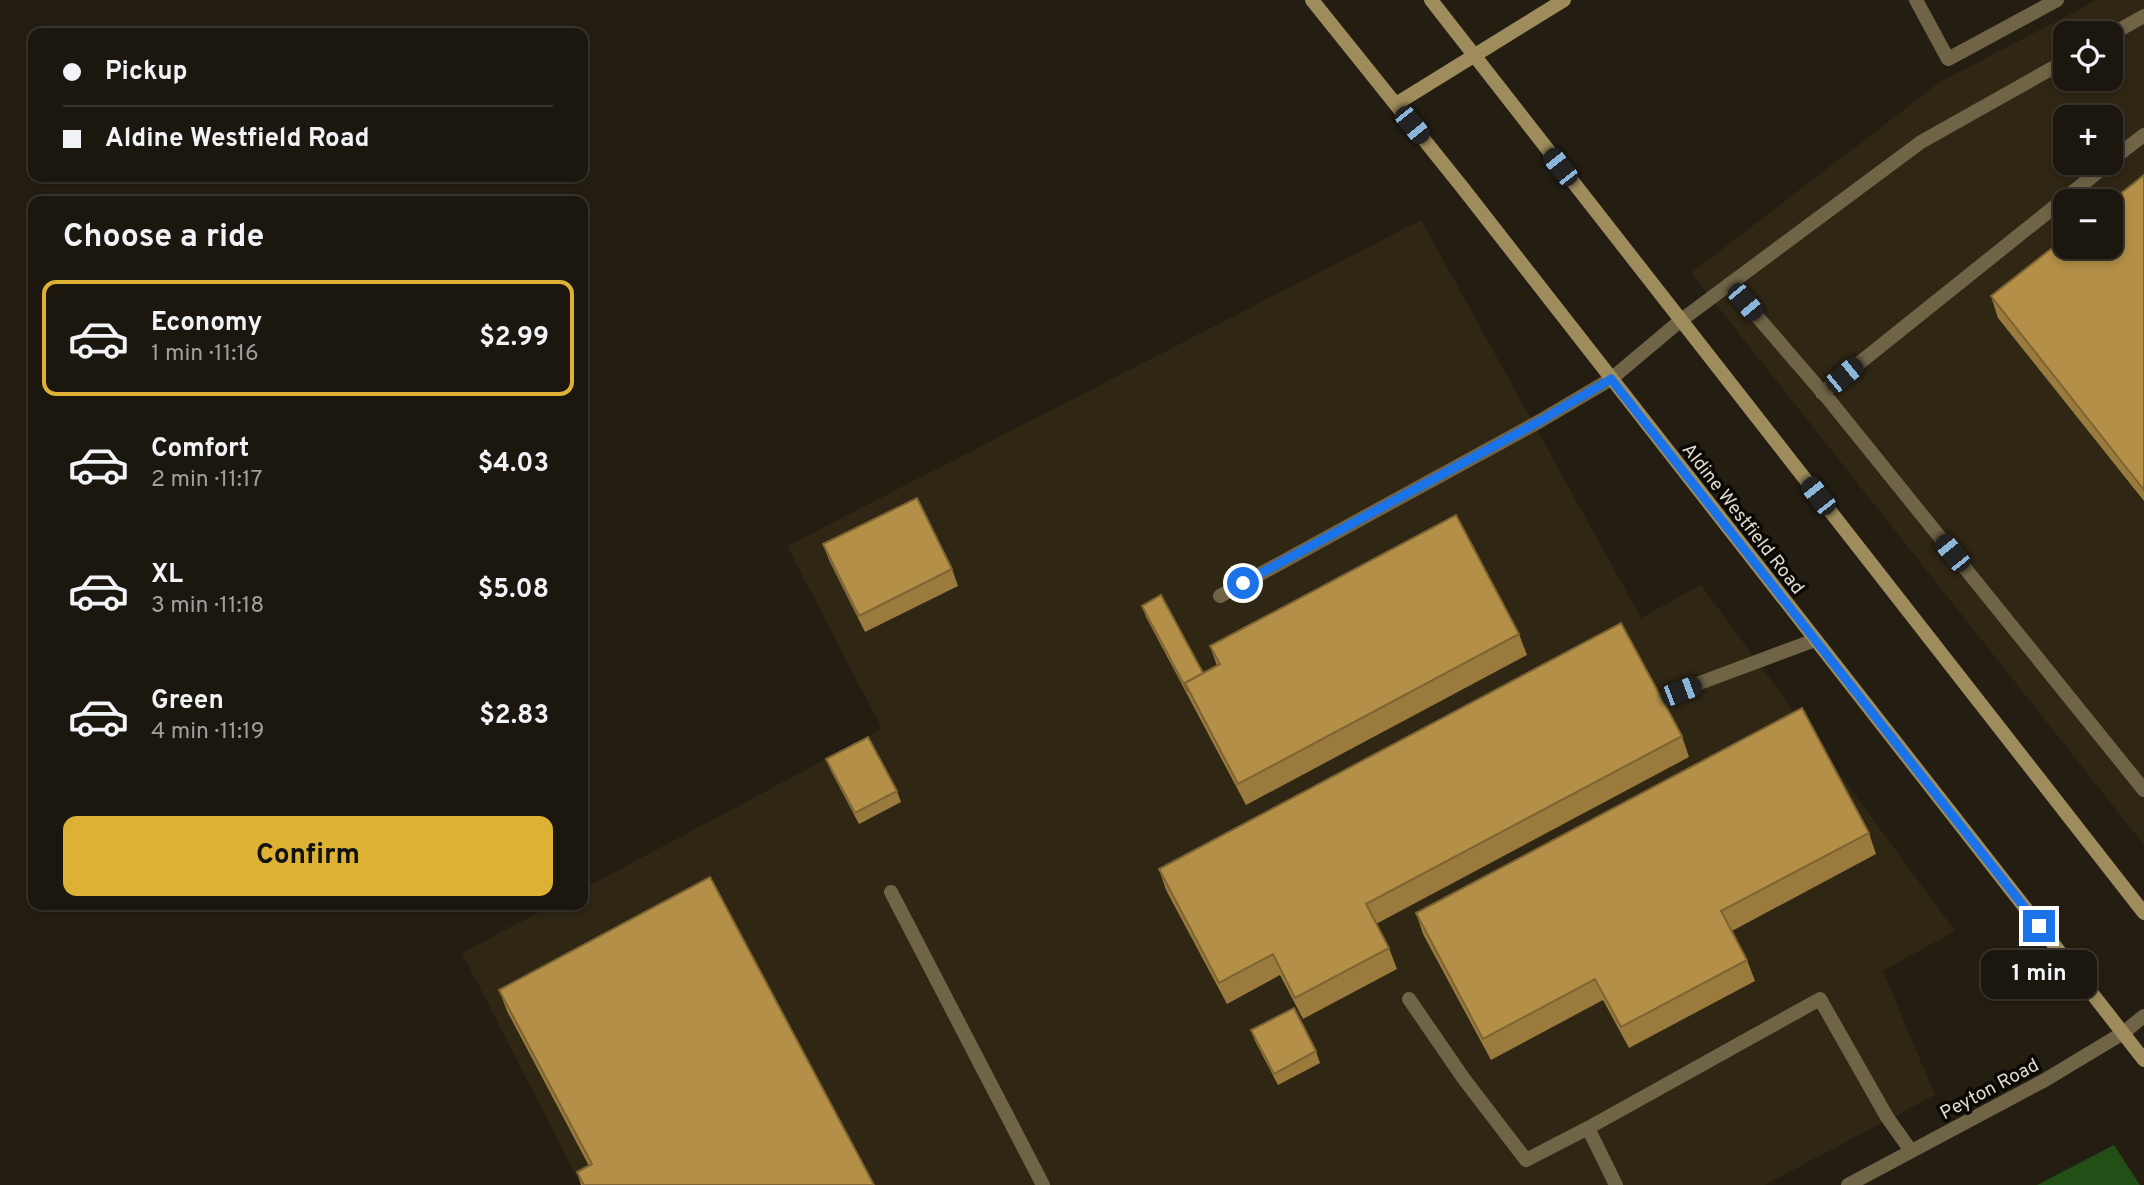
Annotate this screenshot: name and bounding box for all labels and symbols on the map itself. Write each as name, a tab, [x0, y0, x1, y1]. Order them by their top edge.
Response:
car	[1391, 102, 1434, 148]
car	[1539, 144, 1582, 190]
car	[1724, 279, 1767, 325]
car	[1822, 354, 1867, 396]
street label: Aldine Westfield Road	[1676, 439, 1809, 600]
car	[1797, 473, 1840, 519]
car	[1931, 530, 1974, 576]
route start	[1227, 567, 1259, 599]
car	[1658, 674, 1705, 708]
route end	[2023, 910, 2055, 942]
callout: 1 min	[1981, 950, 2097, 1000]
street label: Peyton Road	[1936, 1054, 2044, 1126]

